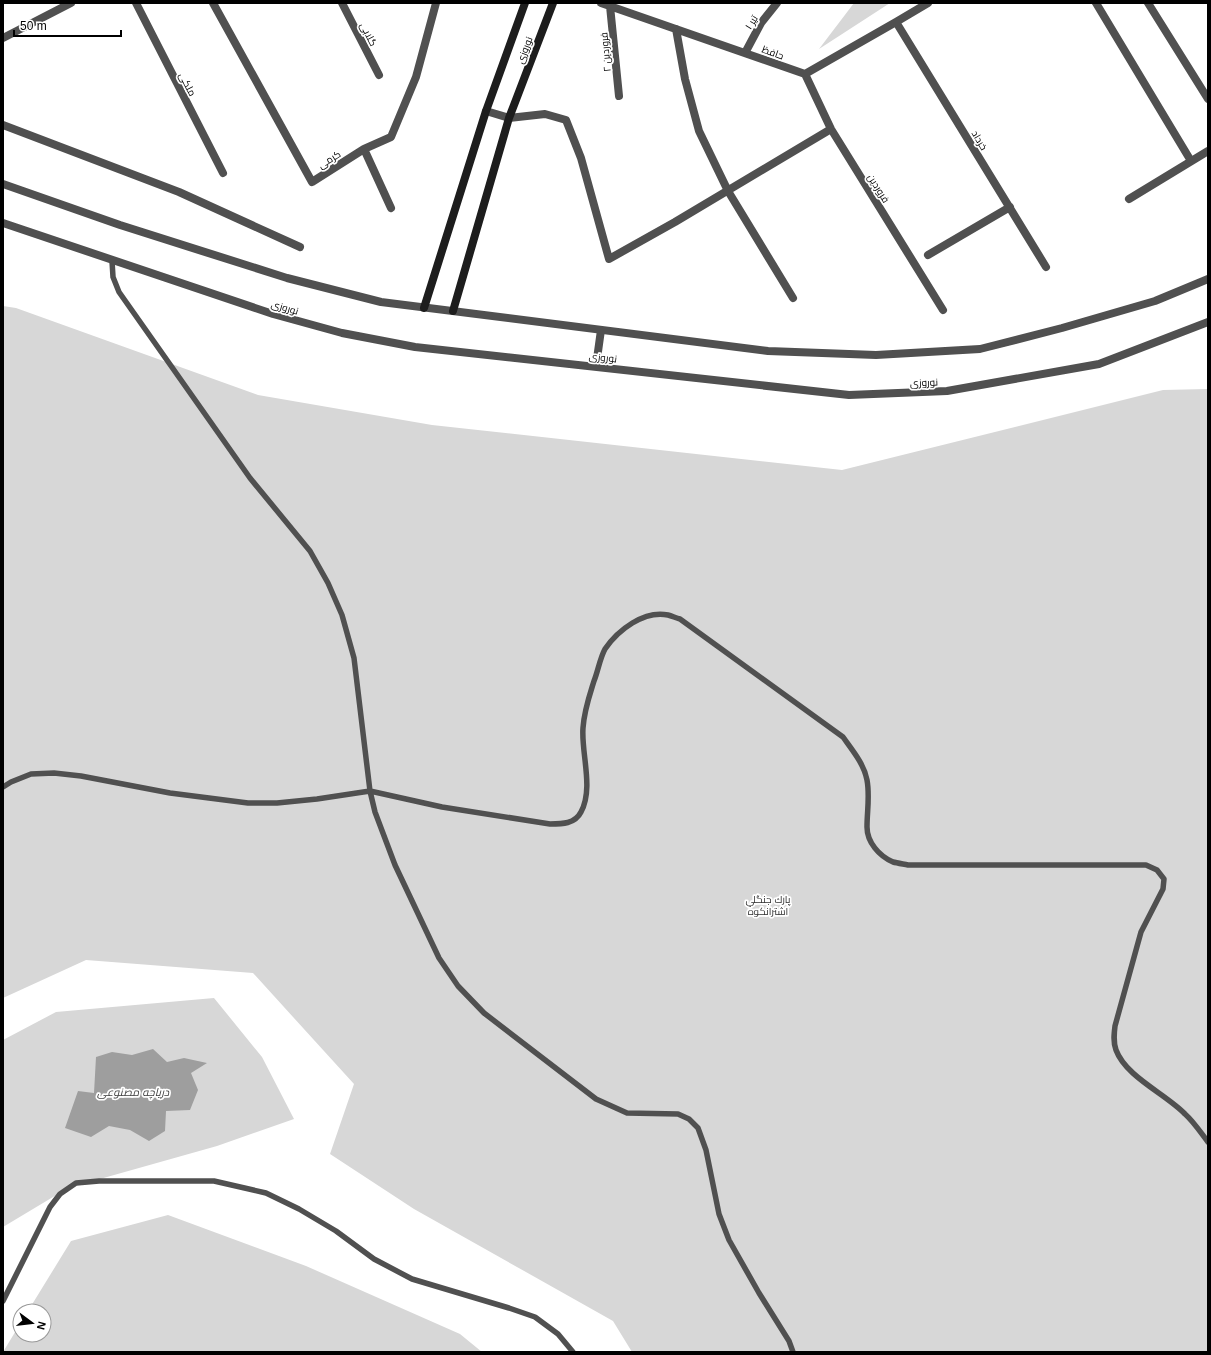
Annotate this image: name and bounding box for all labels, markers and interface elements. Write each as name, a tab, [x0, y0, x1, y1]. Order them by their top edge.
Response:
scale bar	[14, 12, 121, 38]
street label: تیر ۱	[743, 13, 760, 31]
text: 50 m	[20, 19, 47, 33]
street label: گلابی	[357, 21, 379, 48]
street label: فروردین ۲	[598, 32, 614, 72]
street label: نوروزی	[514, 35, 536, 66]
street label: حافظ	[760, 43, 785, 61]
street label: ملکی	[176, 71, 198, 98]
street label: خرداد	[969, 128, 990, 152]
street label: کرمی	[316, 148, 343, 171]
street label: فروردین	[865, 172, 892, 205]
street label: نوروزی	[270, 298, 300, 318]
street label: نوروزی	[588, 351, 618, 365]
street label: نوروزی	[910, 377, 938, 389]
park label: پارك جنگلي اشترانكوه	[746, 894, 791, 917]
water label: دریاچه مصنوعی	[97, 1086, 170, 1100]
north arrow	[12, 1303, 52, 1343]
text: N	[35, 1320, 48, 1331]

